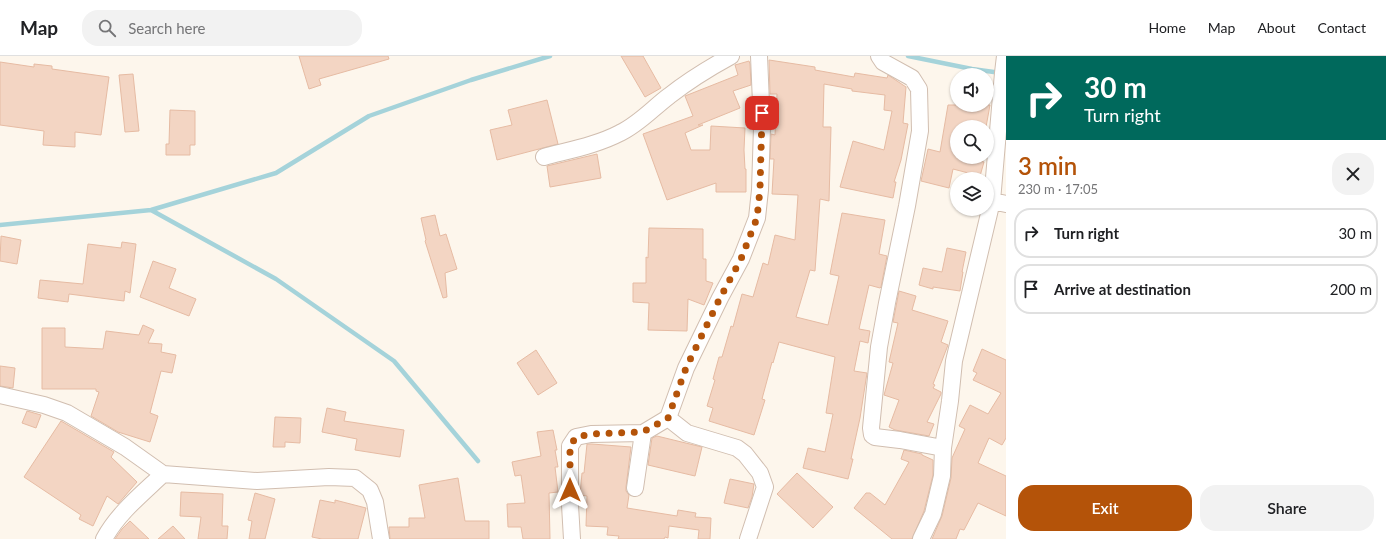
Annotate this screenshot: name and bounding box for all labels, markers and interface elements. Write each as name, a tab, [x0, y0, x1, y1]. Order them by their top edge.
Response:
search box	[82, 10, 362, 46]
text: Map	[20, 16, 58, 39]
icon: search	[96, 17, 118, 39]
text: Search here	[128, 19, 206, 37]
text: Home	[1148, 19, 1186, 36]
text: Map	[1208, 19, 1235, 36]
text: About	[1257, 19, 1295, 36]
text: Contact	[1317, 19, 1366, 36]
map controls	[950, 68, 994, 216]
button: sound	[950, 68, 994, 112]
text: 30 m	[1084, 70, 1147, 104]
icon: right	[1018, 72, 1070, 124]
pin	[745, 96, 779, 130]
icon: arrive	[751, 102, 773, 124]
text: Turn right	[1084, 104, 1161, 126]
button: search	[950, 120, 994, 164]
text: 3 min	[1018, 151, 1077, 180]
button: close	[1332, 153, 1374, 195]
button: layers	[950, 172, 994, 216]
text: 230 m · 17:05	[1018, 181, 1098, 197]
icon: right	[1020, 222, 1042, 244]
text: Turn right	[1054, 224, 1119, 242]
text: 30 m	[1338, 224, 1372, 242]
icon: arrive	[1020, 278, 1042, 300]
text: Arrive at destination	[1054, 280, 1191, 298]
text: 200 m	[1330, 280, 1372, 298]
position arrow	[549, 469, 591, 511]
button: Exit	[1018, 485, 1192, 531]
button: Share	[1200, 485, 1374, 531]

